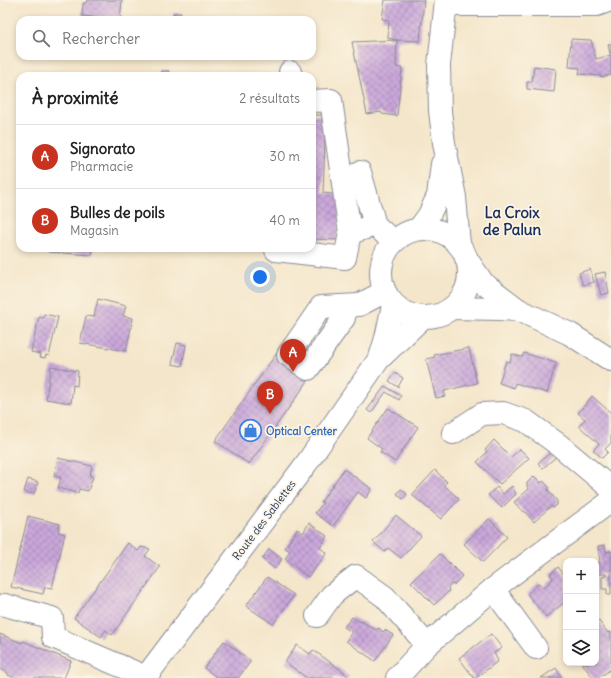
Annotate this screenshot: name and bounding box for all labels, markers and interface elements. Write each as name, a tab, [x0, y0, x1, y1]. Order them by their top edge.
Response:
search box	[16, 16, 316, 60]
icon: search	[30, 27, 52, 49]
text: Rechercher	[62, 29, 140, 48]
text: À proximité	[32, 87, 118, 109]
text: 2 résultats	[239, 90, 300, 107]
text: Signorato	[70, 139, 135, 158]
text: A	[41, 148, 49, 165]
text: 30 m	[270, 148, 300, 165]
text: Pharmacie	[70, 158, 133, 175]
text: Bulles de poils	[70, 203, 165, 222]
district label: La Croix de Palun	[483, 203, 542, 239]
text: B	[41, 212, 49, 229]
text: 40 m	[269, 212, 300, 229]
text: Magasin	[70, 222, 119, 239]
your location	[250, 267, 270, 287]
pin: A	[280, 339, 306, 372]
pin: B	[257, 381, 283, 414]
shop icon: Optical Center	[238, 418, 264, 444]
place label: Optical Center	[266, 424, 337, 439]
street label: Route des Sablettes	[229, 477, 299, 563]
map controls	[563, 558, 599, 666]
button: +	[563, 558, 599, 594]
button: −	[563, 594, 599, 630]
button: layers	[563, 630, 599, 666]

